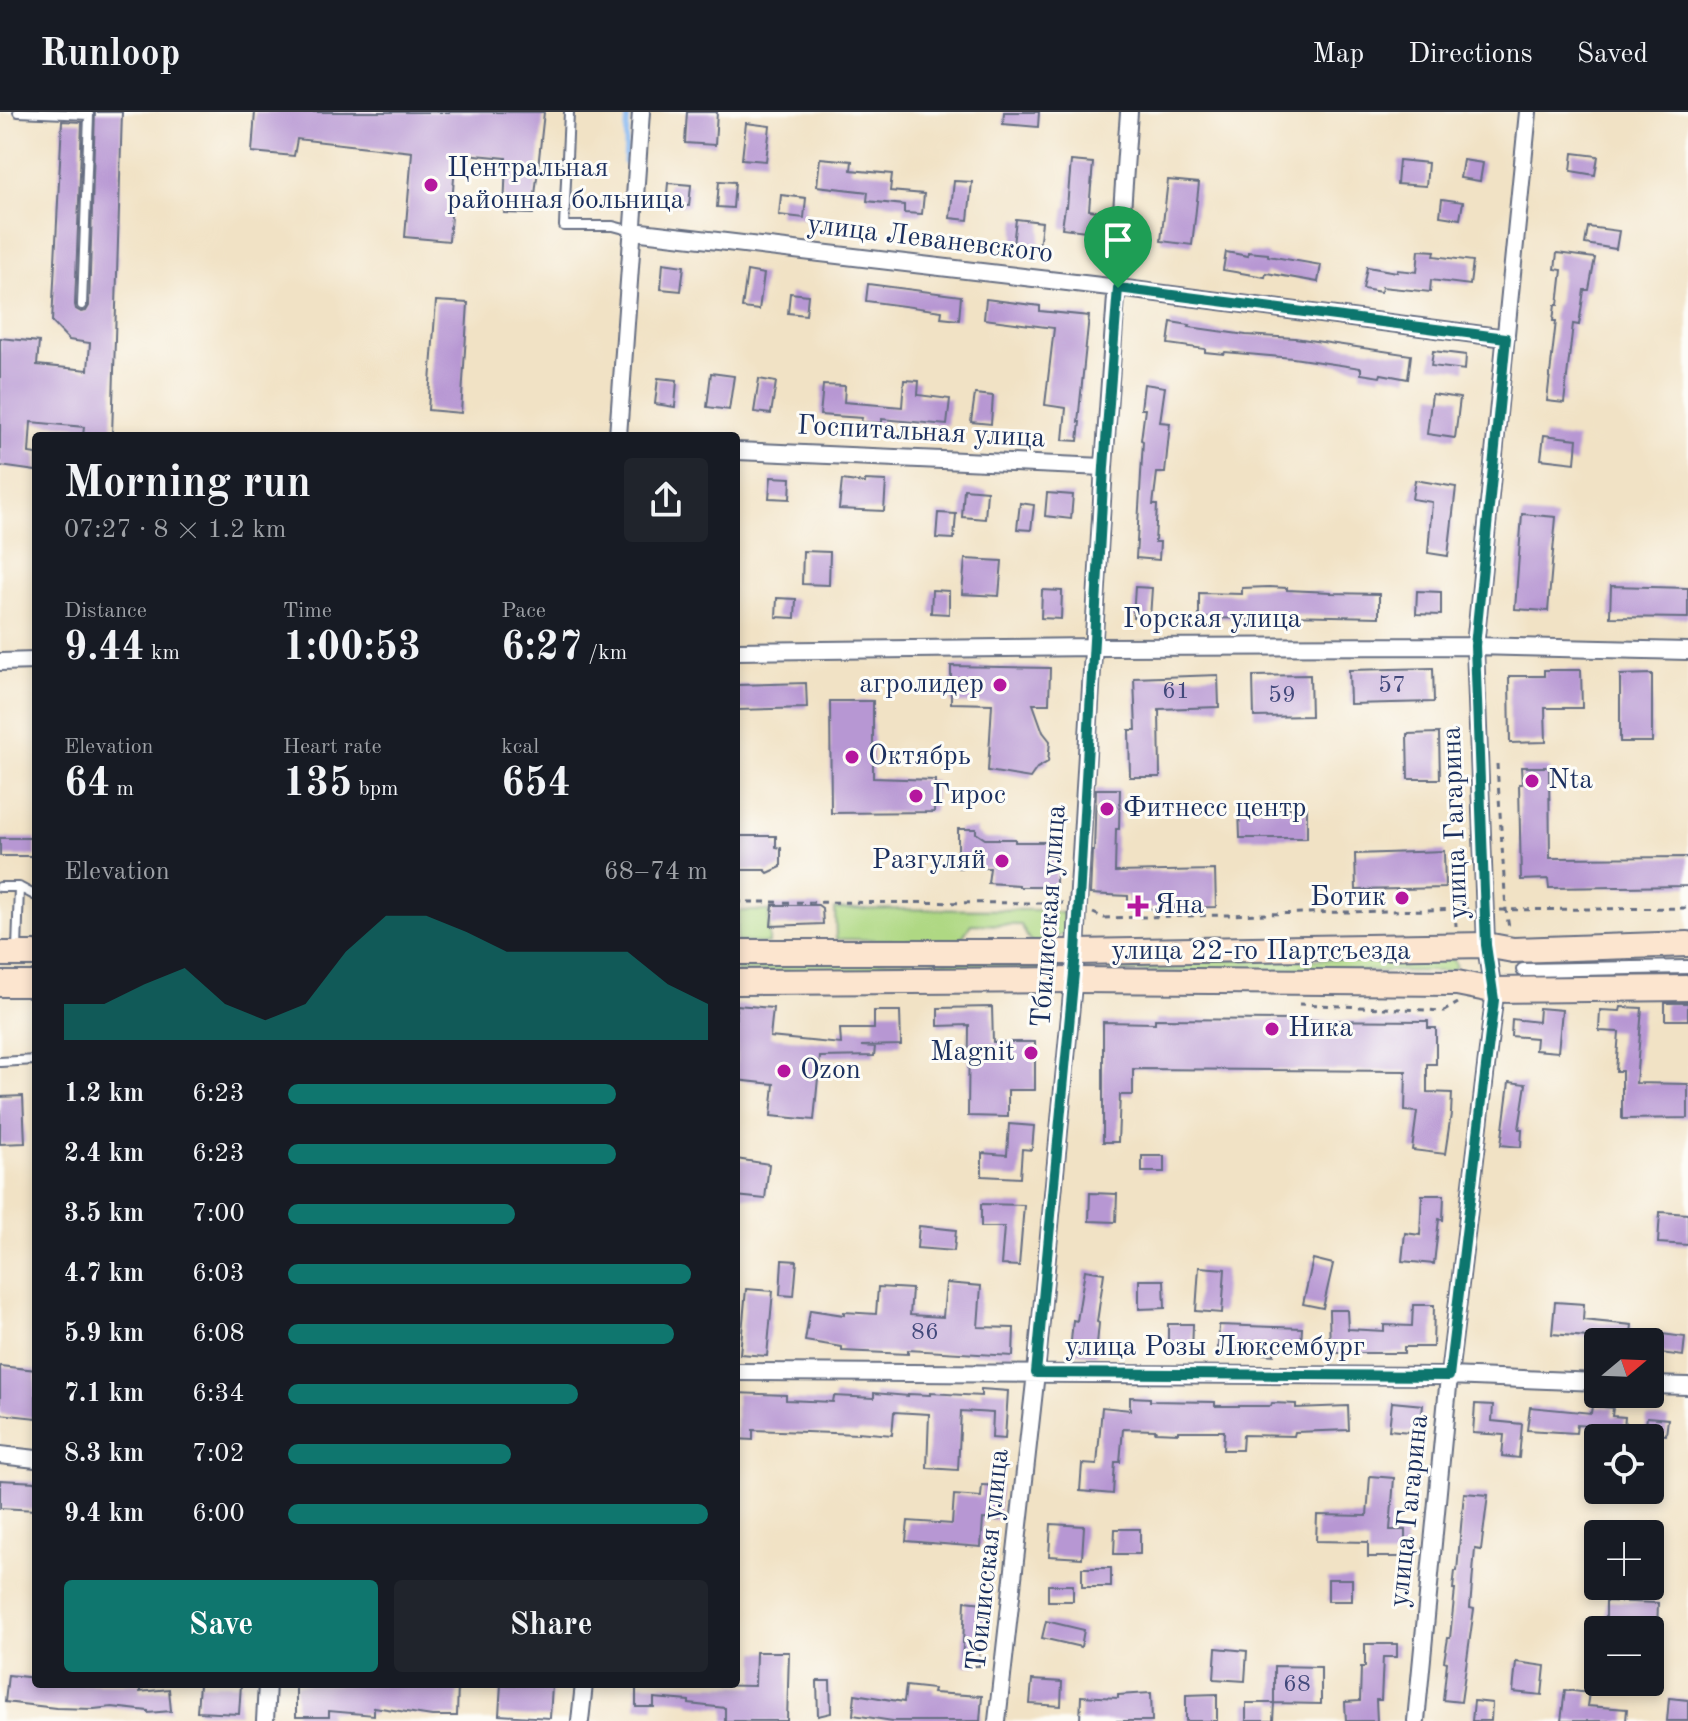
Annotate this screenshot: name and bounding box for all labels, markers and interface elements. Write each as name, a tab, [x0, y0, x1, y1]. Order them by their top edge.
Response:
text: Runloop	[40, 36, 180, 74]
text: Map	[1312, 41, 1364, 69]
text: Directions	[1408, 41, 1533, 69]
text: Saved	[1577, 41, 1648, 69]
place label: Центральная районная больница	[447, 155, 684, 215]
marker: Центральная районная больница	[422, 176, 440, 194]
pin	[1084, 206, 1152, 288]
street label: улица Леваневского	[805, 211, 1055, 269]
icon: arrive	[1096, 218, 1140, 262]
street label: Госпитальная улица	[796, 413, 1046, 453]
button: share	[624, 458, 708, 542]
text: Morning run	[64, 462, 311, 506]
text: 07:27 · 8 × 1.2 km	[64, 517, 286, 543]
text: Distance	[64, 600, 147, 622]
text: Time	[283, 600, 332, 622]
text: Pace	[501, 600, 546, 622]
street label: Горская улица	[1123, 606, 1302, 634]
text: 9.44	[64, 629, 145, 669]
text: 1:00:53	[283, 629, 421, 669]
text: 6:27	[501, 629, 582, 669]
text: km	[145, 642, 180, 664]
text: /km	[582, 642, 627, 664]
place label: агролидер	[859, 671, 984, 699]
house number: 57	[1378, 674, 1406, 698]
marker: агролидер	[991, 676, 1009, 694]
house number: 61	[1162, 680, 1190, 704]
house number: 59	[1268, 684, 1296, 708]
street label: улица Гагарина	[1439, 725, 1473, 920]
text: Elevation	[64, 736, 154, 758]
text: Heart rate	[283, 736, 382, 758]
text: kcal	[501, 736, 539, 758]
place label: Октябрь	[868, 743, 971, 771]
marker: Октябрь	[843, 748, 861, 766]
text: 64	[64, 765, 110, 805]
text: 135	[283, 765, 352, 805]
text: 654	[501, 765, 571, 805]
place label: Nta	[1548, 767, 1593, 795]
marker: Nta	[1523, 772, 1541, 790]
text: m	[110, 778, 134, 800]
text: bpm	[352, 778, 399, 800]
place label: Гирос	[932, 782, 1006, 810]
marker: Гирос	[907, 787, 925, 805]
place label: Фитнесс центр	[1123, 795, 1307, 823]
marker: Фитнесс центр	[1098, 800, 1116, 818]
street label: Тбилисская улица	[1028, 803, 1072, 1028]
place label: Разгуляй	[872, 847, 986, 875]
marker: Разгуляй	[993, 852, 1011, 870]
text: Elevation	[64, 859, 170, 885]
text: 68–74 m	[604, 859, 708, 885]
place label: Ботик	[1310, 884, 1386, 912]
marker: Ботик	[1393, 889, 1411, 907]
place label: Яна	[1154, 892, 1204, 920]
marker: Яна	[1129, 897, 1147, 915]
street label: улица 22-го Партсъезда	[1111, 938, 1411, 966]
place label: Ника	[1288, 1015, 1353, 1043]
marker: Ника	[1263, 1020, 1281, 1038]
place label: Magnit	[930, 1039, 1015, 1067]
marker: Magnit	[1022, 1044, 1040, 1062]
place label: Ozon	[800, 1057, 861, 1085]
marker: Ozon	[775, 1062, 793, 1080]
text: 1.2 km	[64, 1081, 144, 1107]
text: 6:23	[192, 1081, 245, 1107]
text: 2.4 km	[64, 1141, 144, 1167]
text: 6:23	[192, 1141, 245, 1167]
text: 3.5 km	[64, 1201, 144, 1227]
text: 7:00	[192, 1201, 245, 1227]
text: 4.7 km	[64, 1261, 144, 1287]
text: 6:03	[192, 1261, 245, 1287]
text: 5.9 km	[64, 1321, 144, 1347]
text: 6:08	[192, 1321, 245, 1347]
house number: 86	[911, 1321, 939, 1345]
north arrow	[1584, 1328, 1664, 1408]
map controls	[1584, 1328, 1664, 1696]
street label: улица Розы Люксембург	[1065, 1334, 1365, 1362]
text: 7.1 km	[64, 1381, 144, 1407]
text: 6:34	[192, 1381, 245, 1407]
street label: улица Гагарина	[1386, 1413, 1434, 1609]
button: locate	[1584, 1424, 1664, 1504]
text: 8.3 km	[64, 1441, 144, 1467]
text: 7:02	[192, 1441, 245, 1467]
street label: Тбилисская улица	[963, 1447, 1015, 1673]
text: 9.4 km	[64, 1501, 144, 1527]
text: 6:00	[192, 1501, 245, 1527]
button: +	[1584, 1520, 1664, 1600]
button: Save	[64, 1580, 378, 1672]
button: Share	[394, 1580, 708, 1672]
button: −	[1584, 1616, 1664, 1696]
house number: 68	[1283, 1673, 1311, 1697]

